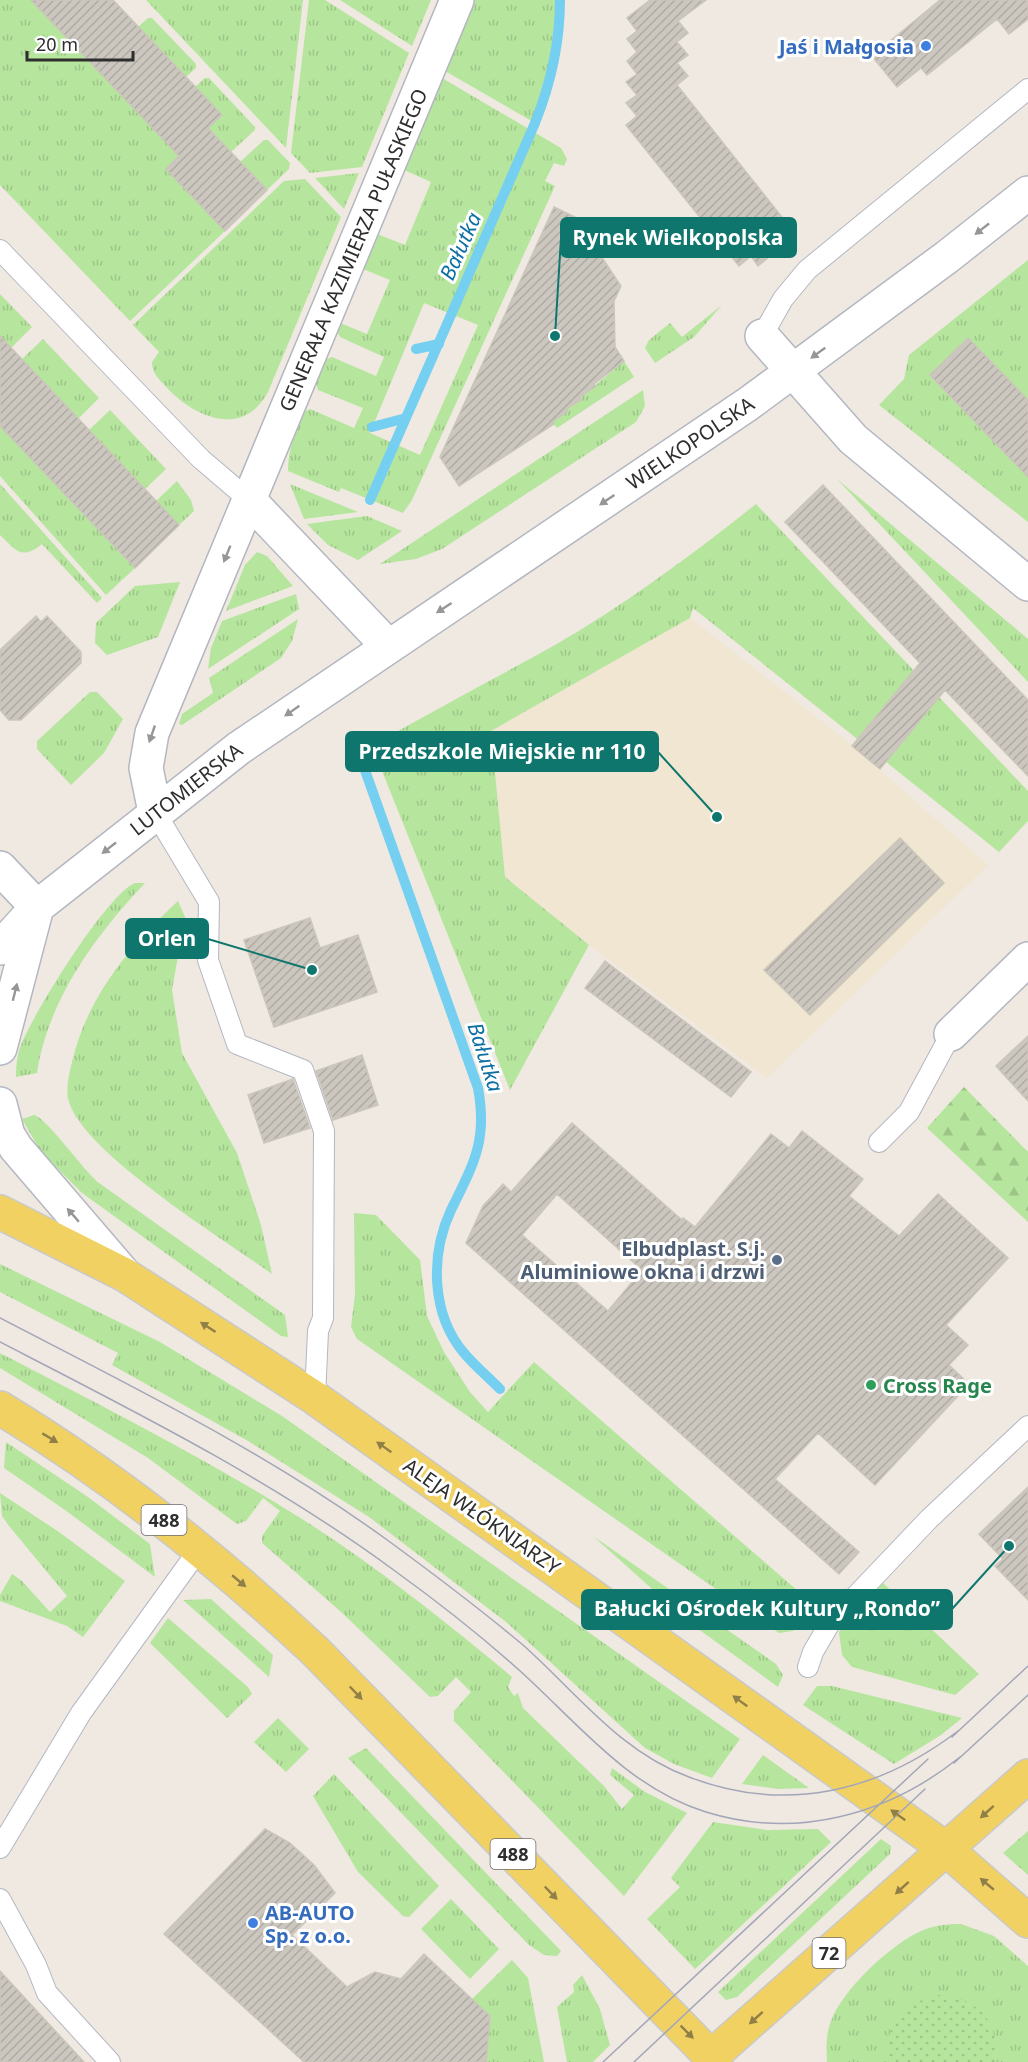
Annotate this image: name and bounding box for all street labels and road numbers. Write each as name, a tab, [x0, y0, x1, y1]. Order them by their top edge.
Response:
street label: GENERAŁA KAZIMIERZA PUŁASKIEGO	[273, 84, 433, 416]
street label: WIELKOPOLSKA	[621, 390, 759, 496]
street label: LUTOMIERSKA	[124, 736, 248, 841]
street label: ALEJA WŁÓKNIARZY	[398, 1452, 566, 1581]
road number: 488	[142, 1505, 186, 1535]
road number: 488	[490, 1839, 536, 1869]
road number: 72	[812, 1938, 846, 1968]

